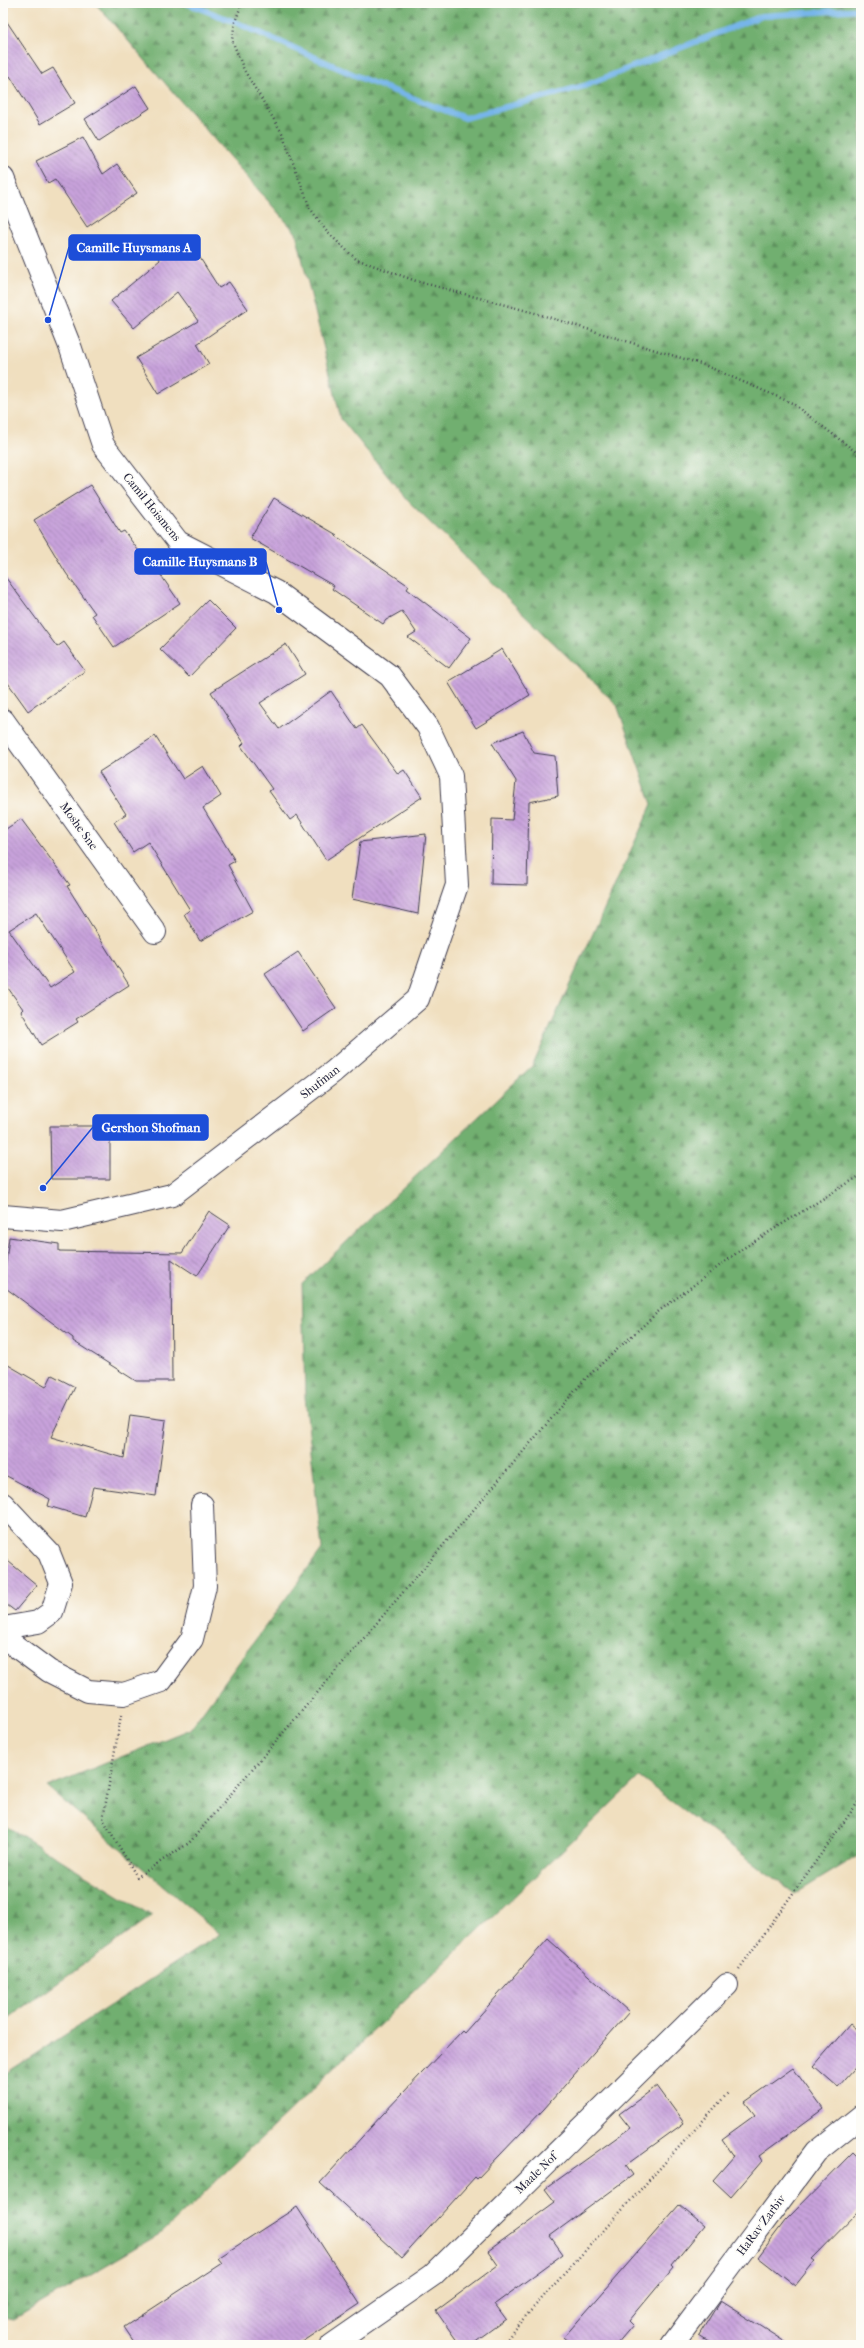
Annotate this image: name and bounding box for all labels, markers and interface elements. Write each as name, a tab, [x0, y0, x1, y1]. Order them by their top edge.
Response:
callout: Camille Huysmans A	[69, 235, 200, 260]
text: Camille Huysmans A	[76, 240, 192, 256]
street label: Camil Hoismens	[120, 470, 184, 544]
callout: Camille Huysmans B	[135, 549, 266, 574]
text: Camille Huysmans B	[142, 554, 258, 570]
street label: Moshe Sne	[57, 799, 101, 853]
street label: Shufman	[298, 1062, 342, 1102]
callout: Gershon Shofman	[93, 1115, 208, 1140]
text: Gershon Shofman	[101, 1120, 201, 1135]
street label: Maale Nof	[512, 2148, 562, 2196]
street label: HaRav Zarbiv	[734, 2191, 789, 2258]

